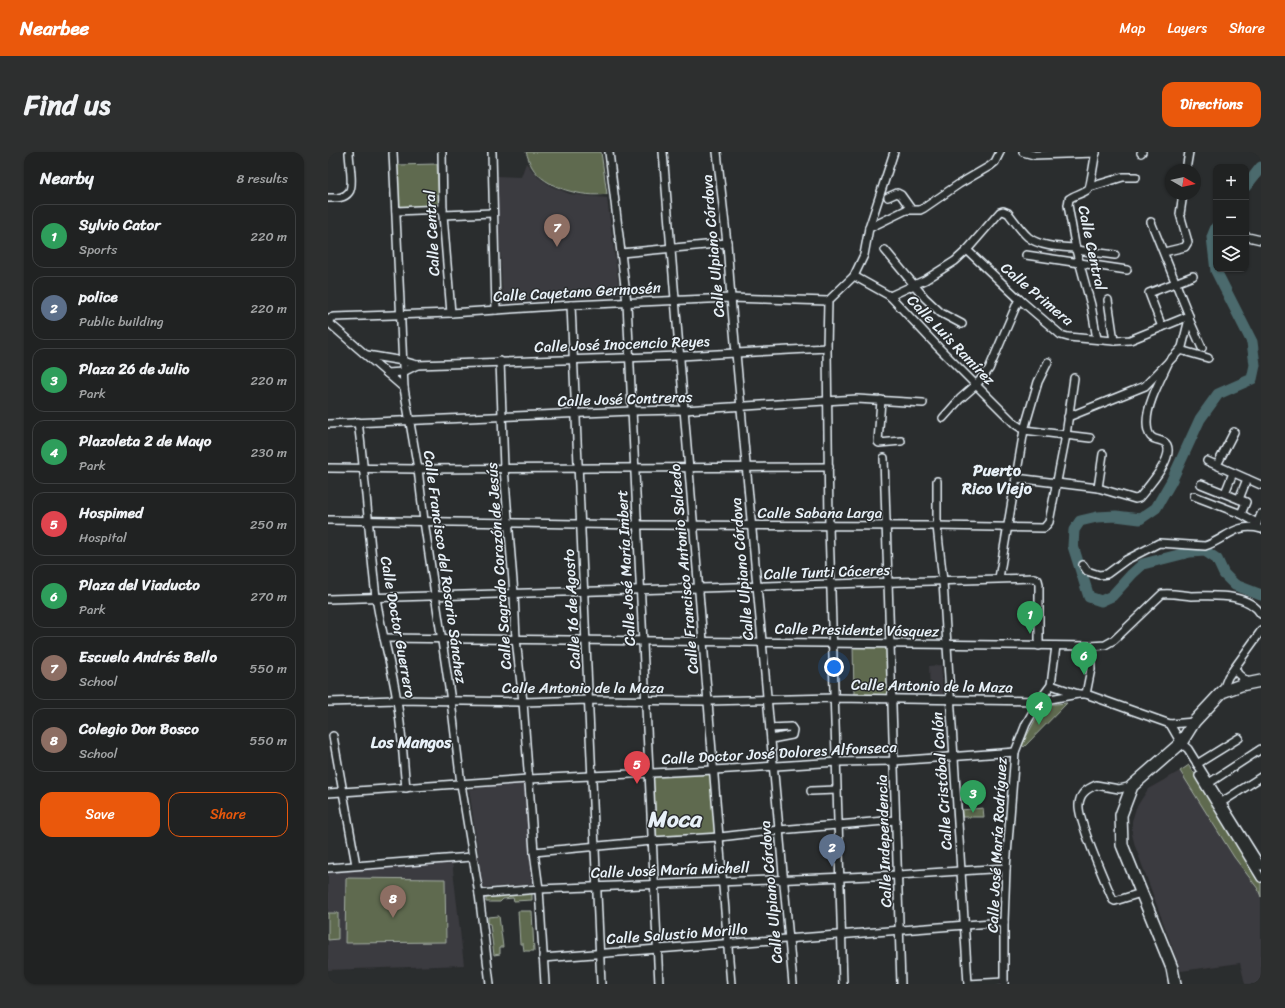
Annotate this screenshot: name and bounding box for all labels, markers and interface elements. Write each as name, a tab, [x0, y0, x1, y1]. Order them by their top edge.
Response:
text: Nearbee	[20, 12, 89, 45]
text: Map	[1120, 16, 1145, 41]
text: Layers	[1167, 16, 1207, 41]
text: Share	[1229, 16, 1265, 41]
text: Find us	[24, 80, 111, 129]
button: Directions	[1162, 82, 1261, 127]
text: Nearby	[40, 163, 94, 193]
north arrow	[1165, 164, 1201, 200]
map controls	[1213, 164, 1249, 272]
button: +	[1213, 164, 1249, 200]
text: 8 results	[236, 167, 288, 190]
street label: Calle Ulpiano Córdova	[694, 173, 732, 319]
street label: Calle Central	[417, 189, 447, 277]
button: −	[1213, 200, 1249, 236]
street label: Calle Central	[1070, 203, 1114, 294]
text: Sylvio Cator	[79, 212, 160, 238]
pin: 7	[544, 214, 570, 247]
text: 1	[51, 225, 57, 248]
text: 220 m	[250, 225, 287, 248]
button: layers	[1213, 236, 1249, 272]
text: Sports	[79, 238, 117, 261]
street label: Calle Primera	[995, 255, 1080, 333]
street label: Calle Cayetano Germosén	[492, 275, 662, 309]
text: police	[79, 284, 118, 310]
street label: Calle Luis Ramírez	[900, 288, 1002, 392]
text: 2	[50, 297, 58, 320]
text: 220 m	[250, 297, 287, 320]
text: Public building	[79, 310, 164, 333]
street label: Calle José Inocencio Reyes	[534, 328, 711, 360]
text: Plaza 26 de Julio	[79, 356, 190, 382]
text: 3	[50, 369, 58, 392]
text: 220 m	[250, 369, 287, 392]
text: Park	[79, 382, 106, 405]
street label: Calle José Contreras	[557, 384, 693, 414]
text: Plazoleta 2 de Mayo	[79, 428, 211, 454]
text: 4	[50, 441, 58, 464]
text: 230 m	[251, 441, 287, 464]
street label: Calle Francisco del Rosario Sánchez	[416, 449, 474, 686]
text: Park	[79, 454, 106, 477]
district label: Puerto Rico Viejo	[961, 456, 1033, 503]
street label: Calle Sagrado Corazón de Jesús	[479, 461, 519, 670]
street label: Calle Francisco Antonio Salcedo	[662, 462, 706, 675]
street label: Calle José María Imbert	[609, 489, 643, 647]
street label: Calle Ulpiano Córdova	[723, 496, 761, 642]
text: Hospimed	[79, 500, 143, 526]
street label: Calle Sabana Larga	[758, 500, 883, 526]
text: 5	[50, 513, 58, 536]
text: 250 m	[250, 513, 287, 536]
text: Hospital	[79, 526, 127, 549]
street label: Calle 16 de Agosto	[556, 548, 588, 670]
street label: Calle Doctor Guerrero	[373, 554, 423, 700]
street label: Calle Tunti Cáceres	[763, 557, 891, 587]
text: Plaza del Viaducto	[79, 572, 200, 598]
text: 6	[50, 585, 58, 608]
text: 270 m	[250, 585, 287, 608]
text: Park	[79, 598, 106, 621]
pin: 1	[1017, 601, 1043, 634]
street label: Calle Presidente Vásquez	[775, 616, 940, 644]
pin: 6	[1071, 642, 1097, 675]
text: Escuela Andrés Bello	[79, 644, 217, 670]
text: 7	[50, 657, 58, 680]
text: 550 m	[250, 657, 287, 680]
your location	[824, 657, 844, 677]
text: School	[79, 670, 117, 693]
street label: Calle Antonio de la Maza	[851, 672, 1014, 700]
street label: Calle Antonio de la Maza	[502, 675, 664, 701]
pin: 4	[1026, 692, 1052, 725]
street label: Calle Cristóbal Colón	[924, 711, 960, 851]
text: Colegio Don Bosco	[79, 716, 199, 742]
district label: Los Mangos	[371, 728, 452, 757]
text: 8	[50, 729, 58, 752]
text: 550 m	[250, 729, 287, 752]
street label: Calle Doctor José Dolores Alfonseca	[661, 734, 898, 772]
text: School	[79, 742, 117, 765]
pin: 5	[624, 751, 650, 784]
street label: Calle José María Rodríguez	[979, 756, 1015, 933]
street label: Calle Independencia	[869, 774, 899, 908]
pin: 3	[960, 780, 986, 813]
button: Save	[40, 792, 160, 837]
button: Share	[168, 792, 288, 837]
district label: Moca	[647, 799, 703, 840]
street label: Calle Ulpiano Córdova	[752, 819, 790, 965]
pin: 2	[819, 834, 845, 867]
street label: Calle José María Michell	[590, 854, 750, 886]
pin: 8	[380, 885, 406, 918]
street label: Calle Salustio Morillo	[606, 916, 749, 952]

